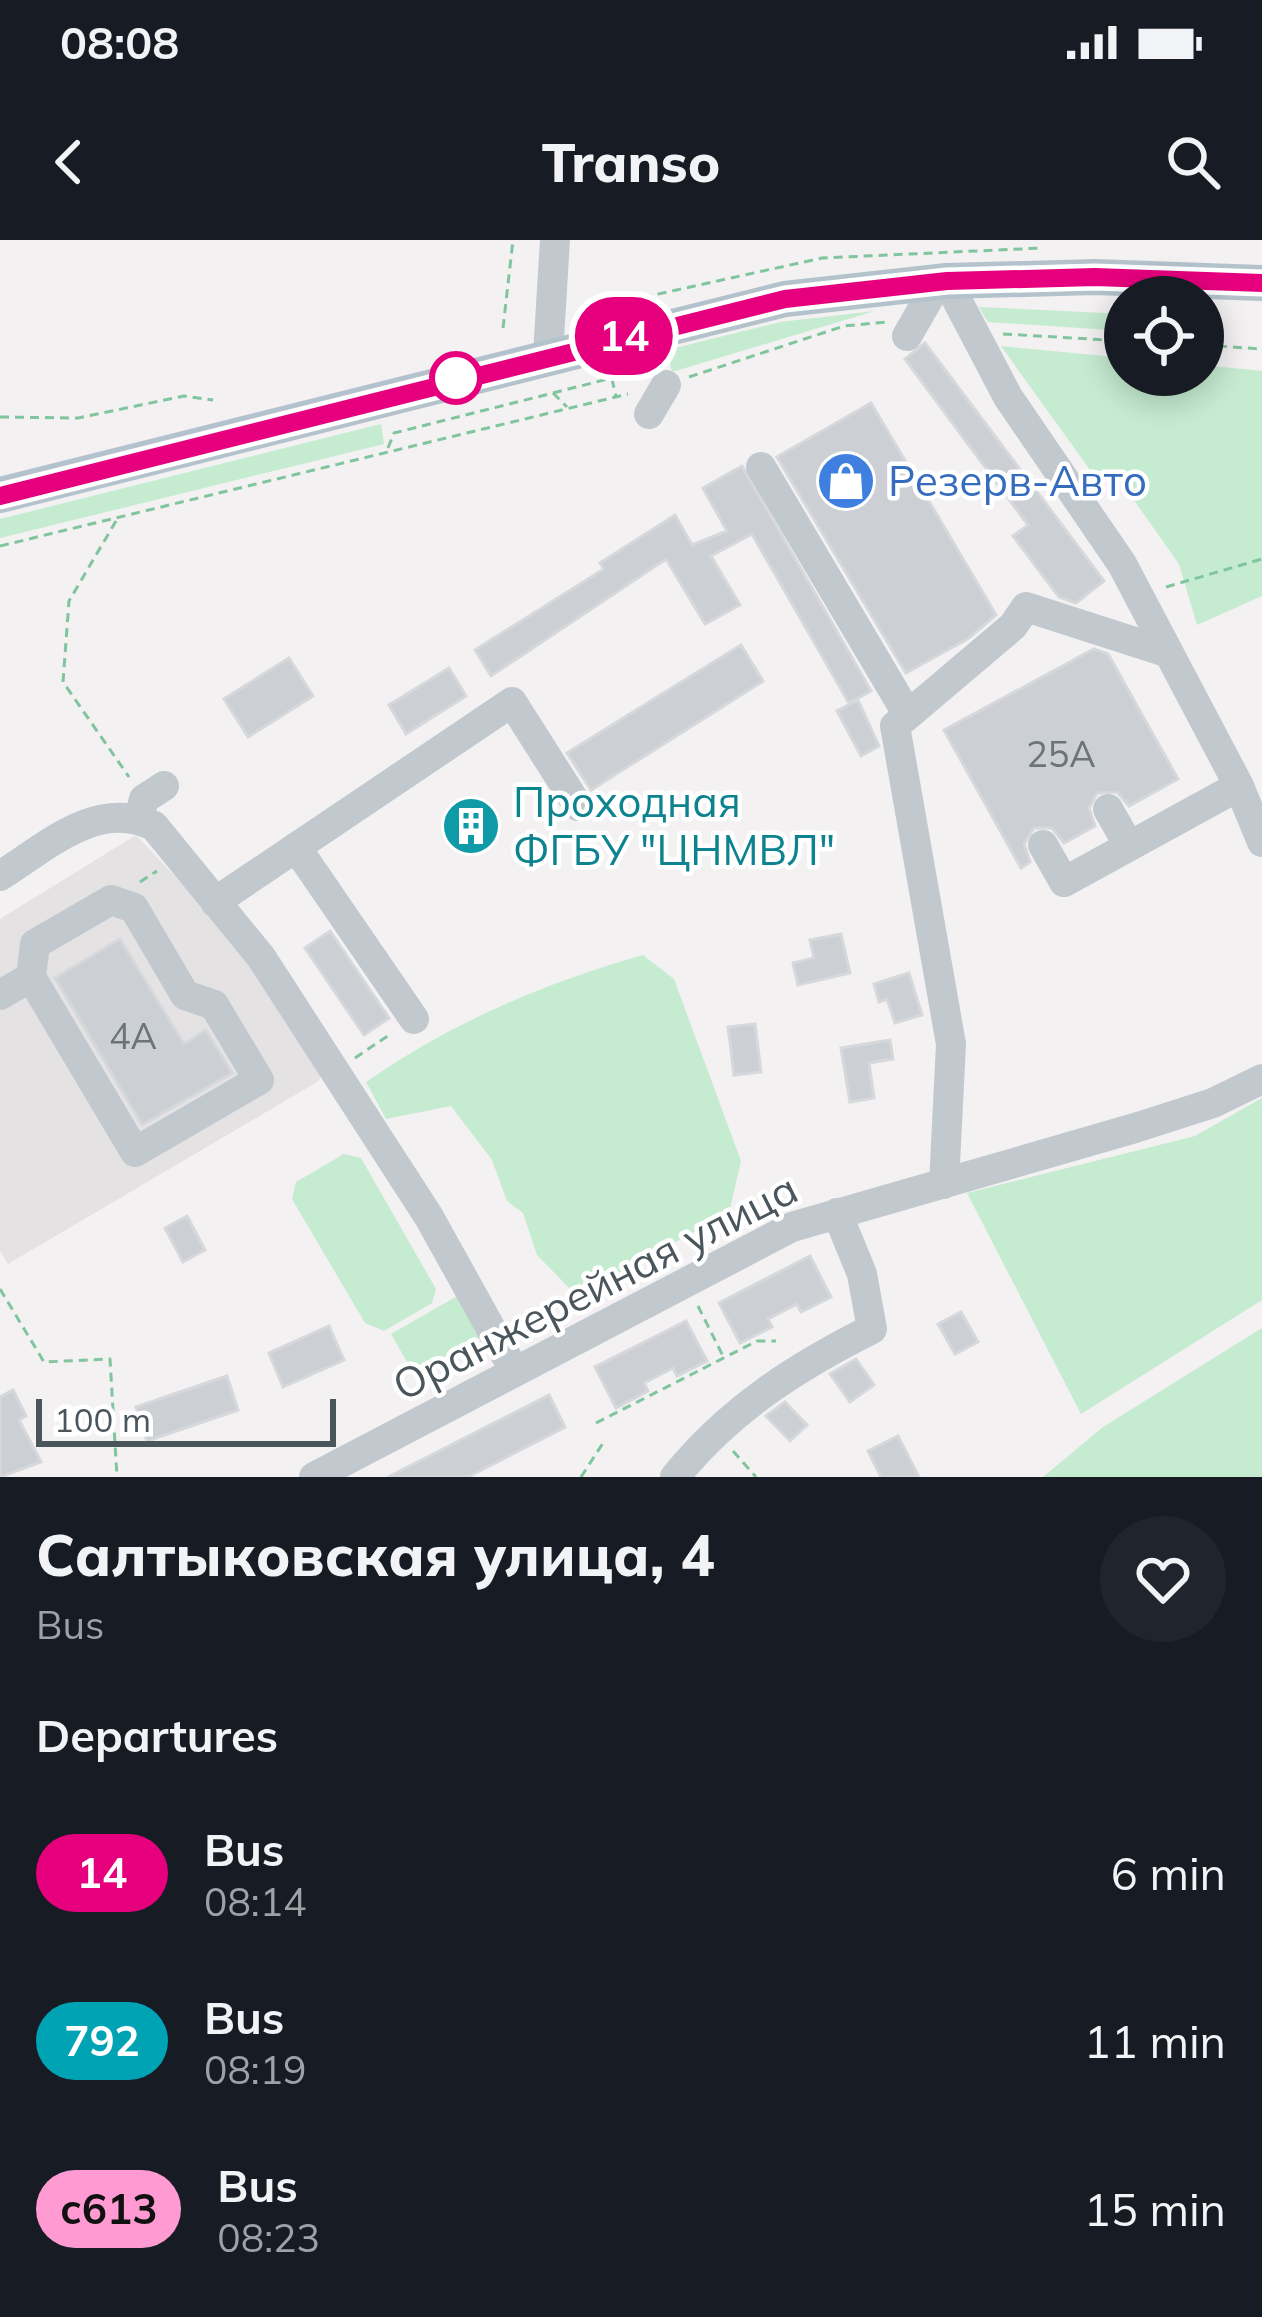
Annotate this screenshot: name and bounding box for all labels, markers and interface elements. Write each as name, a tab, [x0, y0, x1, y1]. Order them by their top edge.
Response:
text: 08:08	[60, 14, 179, 70]
text: Transo	[542, 128, 720, 196]
icon: back	[36, 129, 102, 195]
icon: search	[1160, 129, 1226, 195]
map controls	[1104, 276, 1224, 396]
button: locate	[1104, 276, 1224, 396]
line badge: 14	[570, 297, 678, 375]
text: 14	[599, 309, 649, 362]
unlabelled marker	[431, 353, 481, 403]
shop icon: Резерв-Авто	[815, 450, 877, 512]
place label: Резерв-Авто	[888, 454, 1147, 507]
house number: 25А	[1026, 731, 1096, 776]
place label: Проходная ФГБУ "ЦНМВЛ"	[513, 775, 835, 876]
building icon: Проходная ФГБУ "ЦНМВЛ"	[440, 795, 502, 857]
house number: 4А	[109, 1013, 157, 1058]
street label: Оранжерейная улица	[384, 1161, 806, 1412]
scale bar	[36, 1393, 336, 1446]
text: 100 m	[54, 1399, 151, 1440]
button: heart	[1100, 1516, 1226, 1642]
text: Салтыковская улица, 4	[36, 1519, 715, 1590]
text: Bus	[36, 1600, 104, 1649]
text: Departures	[36, 1707, 278, 1763]
text: Bus	[204, 1821, 284, 1877]
text: 6 min	[1111, 1845, 1226, 1901]
text: 14	[77, 1846, 127, 1899]
text: 08:14	[204, 1877, 307, 1926]
text: Bus	[204, 1989, 284, 2045]
text: 11 min	[1084, 2013, 1226, 2069]
text: 792	[64, 2014, 140, 2067]
text: 08:19	[204, 2045, 307, 2094]
text: Bus	[217, 2157, 298, 2213]
text: 15 min	[1084, 2181, 1226, 2237]
text: с613	[60, 2182, 157, 2235]
text: 08:23	[217, 2213, 320, 2262]

